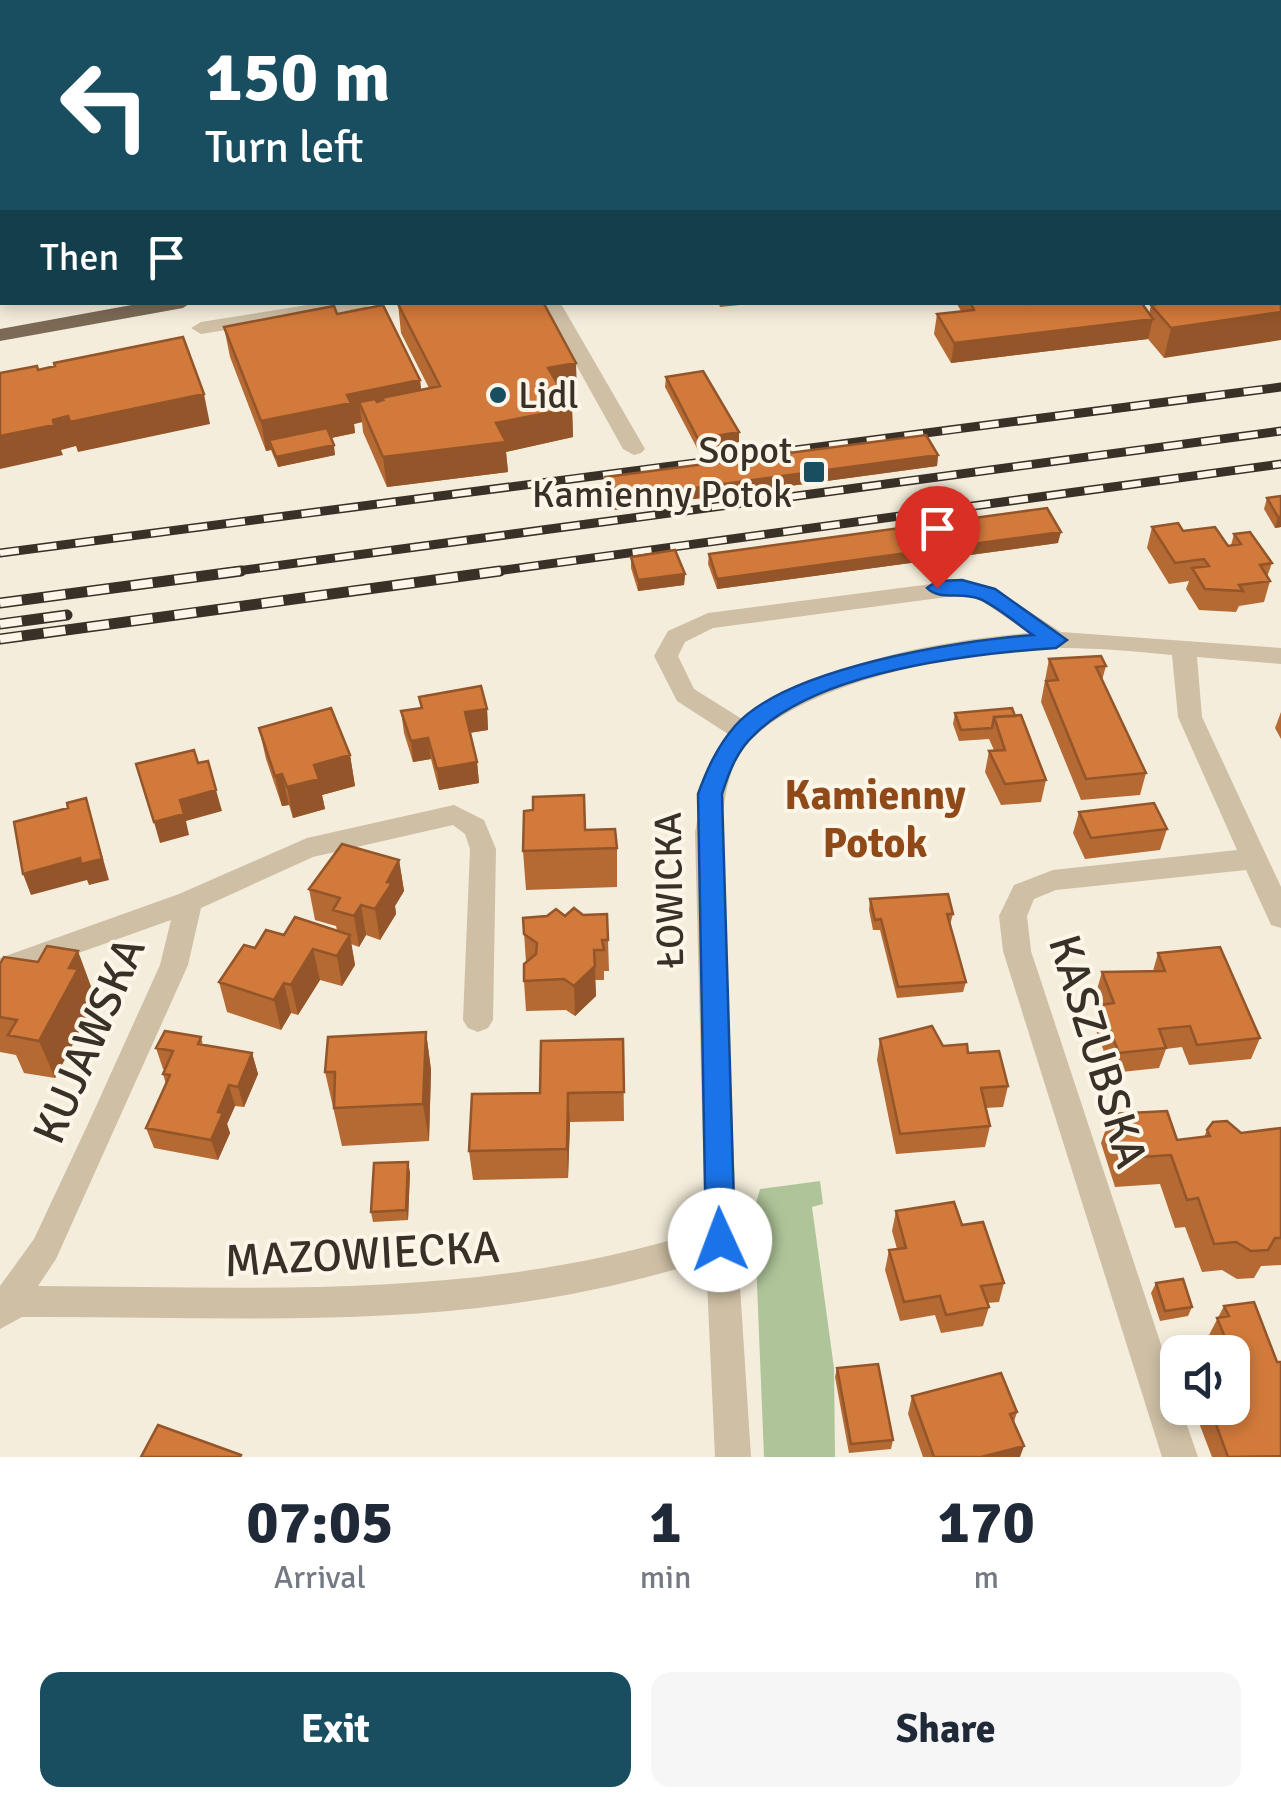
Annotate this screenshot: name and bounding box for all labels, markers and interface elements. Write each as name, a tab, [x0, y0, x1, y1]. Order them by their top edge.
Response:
text: 150 m	[205, 34, 390, 120]
icon: left	[40, 40, 170, 170]
text: Turn left	[205, 120, 364, 175]
icon: arrive	[139, 230, 194, 285]
text: Then	[40, 234, 119, 281]
place label: Lidl	[518, 372, 579, 419]
marker: Lidl	[487, 384, 509, 406]
place label: Sopot Kamienny Potok	[532, 427, 792, 518]
marker: Sopot Kamienny Potok	[801, 459, 827, 485]
pin	[895, 486, 980, 589]
icon: arrive	[910, 501, 965, 556]
district label: Kamienny Potok	[784, 770, 966, 869]
street label: ŁOWICKA	[645, 811, 694, 968]
street label: KASZUBSKA	[1036, 928, 1159, 1175]
street label: KUJAWSKA	[21, 929, 157, 1152]
position arrow	[668, 1188, 772, 1292]
street label: MAZOWIECKA	[223, 1220, 501, 1289]
map controls	[1160, 1335, 1250, 1425]
button: sound	[1160, 1335, 1250, 1425]
text: 07:05	[246, 1486, 394, 1560]
text: 1	[649, 1486, 682, 1560]
text: 170	[938, 1486, 1035, 1560]
text: Arrival	[274, 1558, 366, 1597]
text: min	[640, 1558, 691, 1597]
text: m	[973, 1558, 999, 1597]
button: Exit	[40, 1672, 631, 1787]
button: Share	[651, 1672, 1241, 1787]

